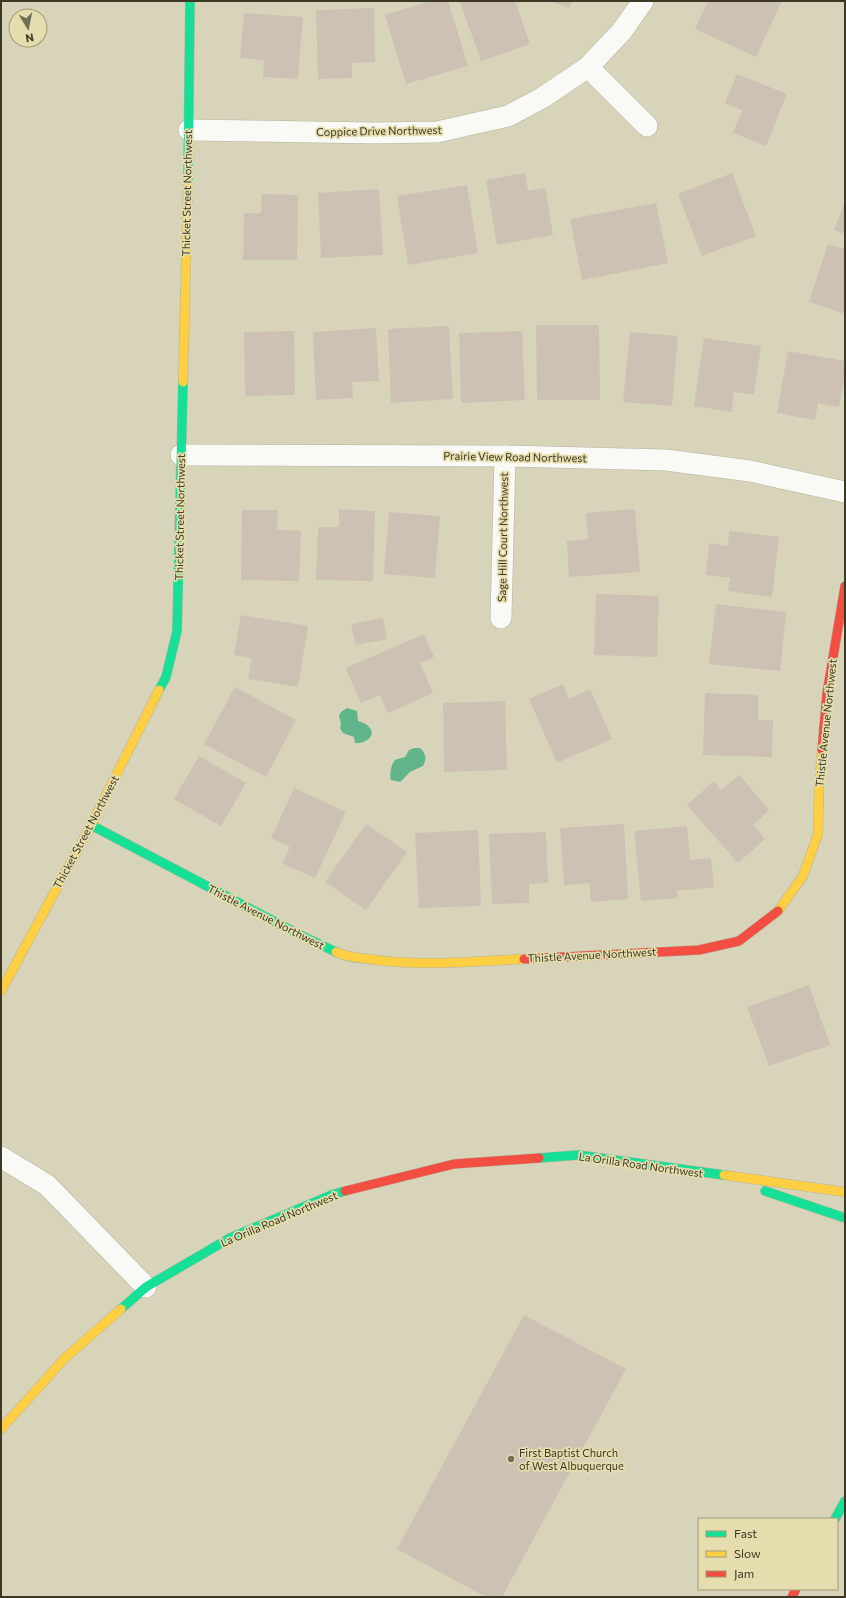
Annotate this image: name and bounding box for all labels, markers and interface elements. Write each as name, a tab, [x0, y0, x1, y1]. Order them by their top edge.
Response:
north arrow	[8, 8, 48, 48]
text: N	[25, 31, 35, 45]
street label: Coppice Drive Northwest	[316, 123, 442, 138]
street label: Thicket Street Northwest	[179, 129, 194, 256]
street label: Prairie View Road Northwest	[443, 449, 587, 464]
street label: Thicket Street Northwest	[172, 453, 187, 580]
street label: Sage Hill Court Northwest	[495, 471, 510, 602]
street label: Thistle Avenue Northwest	[812, 658, 839, 788]
street label: Thicket Street Northwest	[50, 772, 121, 891]
street label: Thistle Avenue Northwest	[206, 881, 327, 952]
street label: Thistle Avenue Northwest	[527, 945, 657, 964]
street label: La Orilla Road Northwest	[578, 1149, 705, 1180]
street label: La Orilla Road Northwest	[219, 1188, 340, 1249]
place label: First Baptist Church of West Albuquerque	[519, 1446, 624, 1472]
marker: First Baptist Church of West Albuquerque	[506, 1454, 516, 1464]
legend	[698, 1518, 838, 1590]
text: Fast	[734, 1526, 757, 1540]
text: Slow	[734, 1546, 761, 1560]
text: Jam	[734, 1566, 754, 1581]

